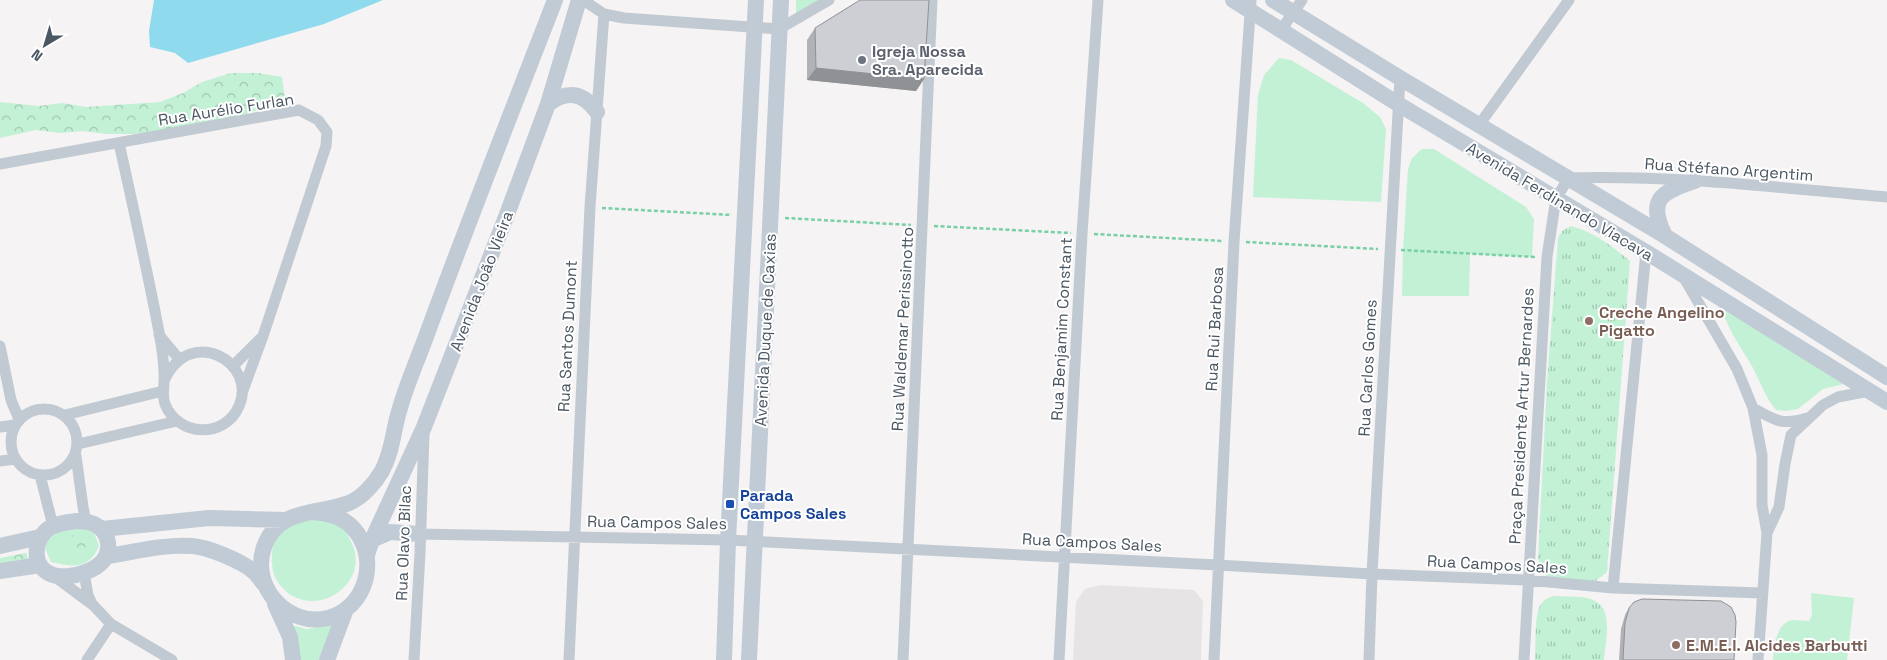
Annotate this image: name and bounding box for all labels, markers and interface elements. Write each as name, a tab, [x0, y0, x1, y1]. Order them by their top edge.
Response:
north arrow	[20, 20, 70, 70]
place label: Igreja Nossa Sra. Aparecida	[872, 41, 983, 80]
text: N	[28, 45, 46, 65]
marker: Igreja Nossa Sra. Aparecida	[856, 54, 868, 66]
street label: Rua Aurélio Furlan	[157, 88, 296, 131]
street label: Avenida Ferdinando Viacava	[1462, 137, 1657, 266]
street label: Rua Stéfano Argentim	[1644, 153, 1814, 186]
street label: Avenida João Vieira	[445, 208, 518, 354]
street label: Rua Waldemar Perissinotto	[887, 226, 918, 432]
street label: Avenida Duque de Caxias	[750, 233, 781, 427]
street label: Rua Benjamim Constant	[1046, 237, 1077, 421]
street label: Rua Santos Dumont	[553, 259, 582, 413]
street label: Rua Rui Barbosa	[1201, 266, 1228, 392]
street label: Praça Presidente Artur Bernardes	[1504, 287, 1539, 545]
street label: Rua Carlos Gomes	[1353, 299, 1382, 437]
place label: Creche Angelino Pigatto	[1599, 302, 1725, 341]
marker: Creche Angelino Pigatto	[1583, 315, 1595, 327]
street label: Rua Olavo Bilac	[391, 485, 416, 601]
place label: Parada Campos Sales	[740, 485, 846, 524]
marker: Parada Campos Sales	[724, 498, 736, 510]
street label: Rua Campos Sales	[587, 511, 727, 534]
street label: Rua Campos Sales	[1022, 528, 1162, 557]
street label: Rua Campos Sales	[1427, 550, 1567, 579]
place label: E.M.E.I. Alcides Barbutti	[1686, 635, 1868, 656]
marker: E.M.E.I. Alcides Barbutti	[1670, 639, 1682, 651]

